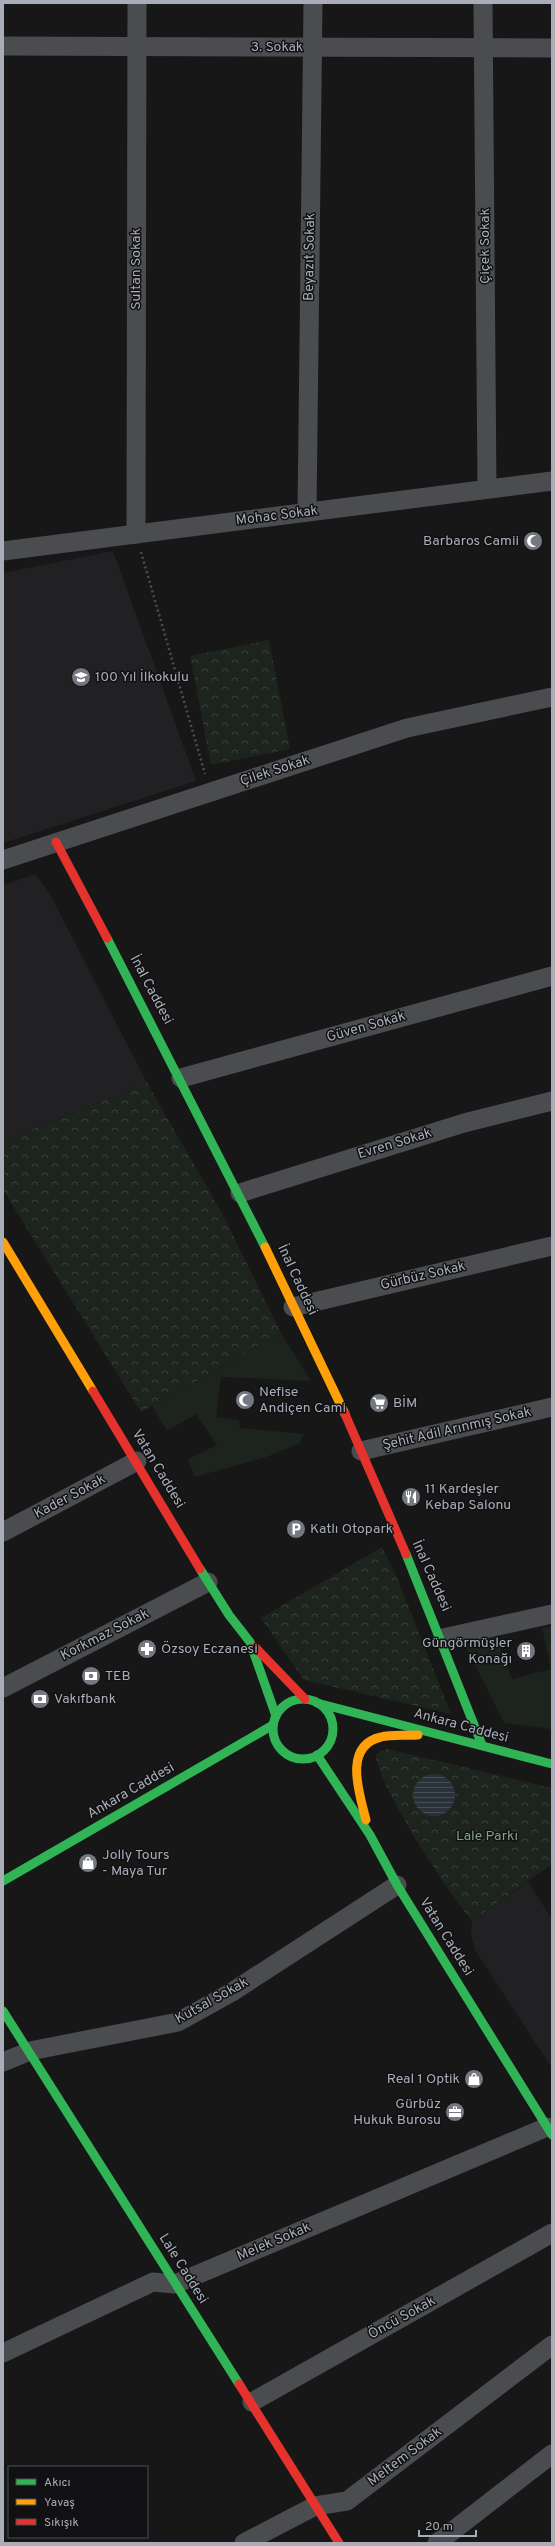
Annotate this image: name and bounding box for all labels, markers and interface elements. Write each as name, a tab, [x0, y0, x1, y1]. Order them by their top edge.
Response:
street label: 3. Sokak	[251, 39, 303, 56]
street label: Çiçek Sokak	[477, 208, 494, 284]
street label: Beyazıt Sokak	[301, 213, 319, 301]
street label: Sultan Sokak	[128, 228, 145, 310]
street label: Mohac Sokak	[235, 503, 319, 529]
mosque icon: Barbaros Camii	[522, 530, 544, 552]
place label: Barbaros Camii	[423, 533, 519, 550]
school or university icon: 100 Yıl İlkokulu	[70, 666, 92, 688]
place label: 100 Yıl İlkokulu	[95, 668, 189, 686]
street label: Çilek Sokak	[238, 752, 312, 790]
street label: İnal Caddesi	[126, 952, 177, 1028]
street label: Güven Sokak	[325, 1008, 407, 1046]
street label: Evren Sokak	[356, 1125, 434, 1163]
street label: İnal Caddesi	[273, 1241, 322, 1318]
street label: Gürbüz Sokak	[379, 1258, 467, 1294]
place label: Nefise Andiçen Cami	[259, 1384, 346, 1417]
mosque icon: Nefise Andiçen Cami	[234, 1389, 256, 1411]
supermarket icon: BİM	[368, 1392, 390, 1414]
place label: BİM	[393, 1394, 417, 1412]
street label: Şehit Adil Arınmış Sokak	[381, 1404, 533, 1454]
street label: Vatan Caddesi	[128, 1426, 188, 1512]
street label: Kader Sokak	[31, 1471, 109, 1523]
place label: 11 Kardeşler Kebap Salonu	[425, 1481, 511, 1514]
restaurant icon: 11 Kardeşler Kebap Salonu	[400, 1486, 422, 1508]
parking icon: Katlı Otopark	[285, 1518, 307, 1540]
place label: Katlı Otopark	[310, 1521, 393, 1538]
street label: İnal Caddesi	[408, 1537, 455, 1614]
street label: Korkmaz Sokak	[58, 1605, 152, 1665]
place label: Güngörmüşler Konağı	[422, 1635, 513, 1668]
pharmacy icon: Özsoy Eczanesi	[136, 1638, 158, 1660]
place label: Özsoy Eczanesi	[161, 1640, 258, 1658]
building icon: Güngörmüşler Konağı	[515, 1640, 537, 1662]
bank icon: TEB	[80, 1665, 102, 1687]
place label: TEB	[105, 1668, 131, 1685]
bank icon: Vakıfbank	[29, 1688, 51, 1710]
place label: Vakıfbank	[54, 1691, 116, 1708]
street label: Ankara Caddesi	[412, 1705, 510, 1747]
street label: Ankara Caddesi	[84, 1759, 178, 1823]
park label: Lale Parkı	[456, 1828, 518, 1845]
place label: Jolly Tours - Maya Tur	[102, 1847, 170, 1880]
shop icon: Jolly Tours - Maya Tur	[77, 1852, 99, 1874]
street label: Vatan Caddesi	[415, 1895, 477, 1979]
street label: Kutsal Sokak	[173, 1974, 251, 2028]
shop icon: Real 1 Optik	[463, 2068, 485, 2090]
place label: Real 1 Optik	[387, 2071, 460, 2088]
place label: Gürbüz Hukuk Burosu	[353, 2096, 441, 2129]
office icon: Gürbüz Hukuk Burosu	[444, 2101, 466, 2123]
street label: Melek Sokak	[235, 2219, 313, 2265]
street label: Lale Caddesi	[155, 2231, 211, 2307]
street label: Öncü Sokak	[365, 2292, 439, 2343]
street label: Meltem Sokak	[365, 2424, 445, 2490]
legend	[8, 2466, 148, 2538]
text: Akıcı	[44, 2475, 71, 2491]
text: Yavaş	[44, 2495, 75, 2511]
scale bar	[419, 2512, 476, 2538]
text: Sıkışık	[44, 2515, 79, 2531]
text: 20 m	[425, 2519, 453, 2535]

